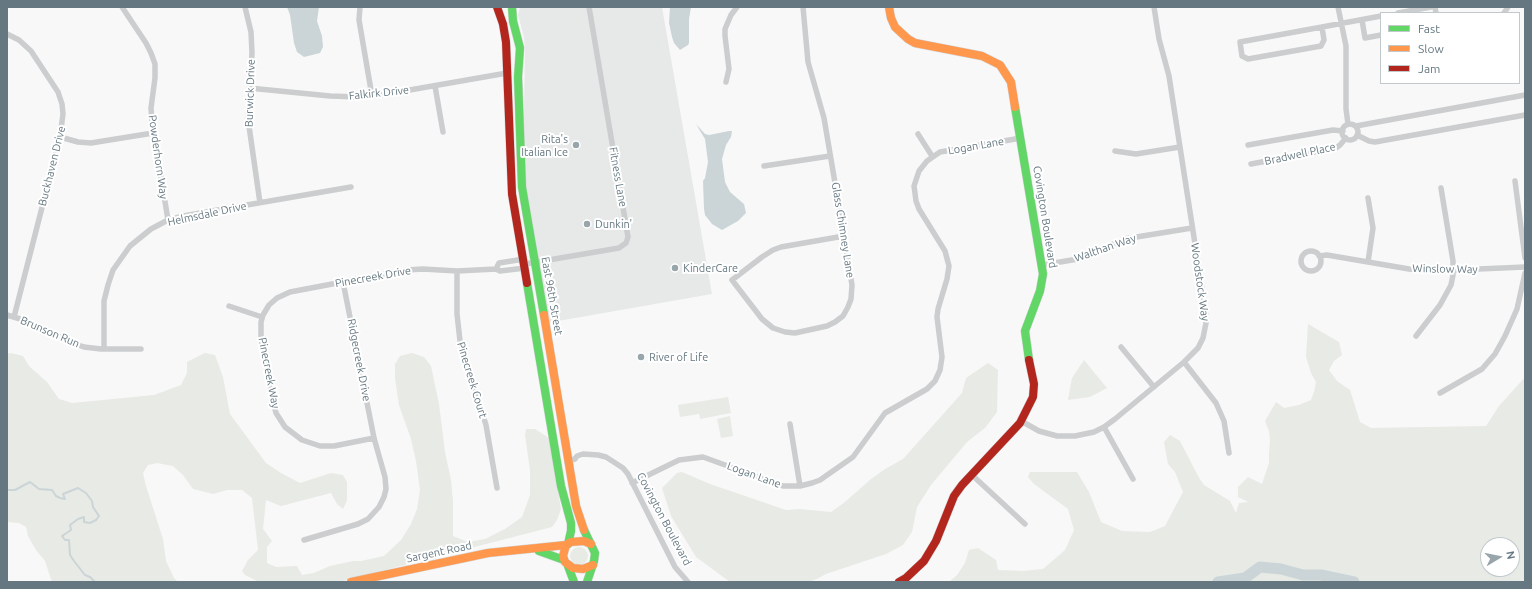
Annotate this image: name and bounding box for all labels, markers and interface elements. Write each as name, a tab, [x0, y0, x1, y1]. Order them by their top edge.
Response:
legend	[1380, 12, 1520, 84]
text: Fast	[1418, 22, 1440, 35]
text: Slow	[1418, 42, 1444, 55]
street label: Burwick Drive	[242, 59, 258, 127]
text: Jam	[1418, 62, 1440, 75]
street label: Falkirk Drive	[348, 83, 410, 103]
street label: Powderhorn Way	[146, 114, 170, 200]
street label: Buckhaven Drive	[36, 125, 68, 207]
place label: Rita's Italian Ice	[521, 132, 568, 158]
street label: Logan Lane	[947, 135, 1005, 157]
marker: Rita's Italian Ice	[571, 140, 581, 150]
street label: Bradwell Place	[1263, 140, 1337, 168]
street label: Fitness Lane	[606, 146, 630, 208]
street label: Covington Boulevard	[1030, 165, 1060, 269]
street label: Glass Chimney Lane	[829, 181, 857, 279]
street label: Helmsdale Drive	[166, 199, 248, 229]
place label: Dunkin'	[595, 217, 632, 231]
marker: Dunkin'	[582, 219, 592, 229]
street label: Walthan Way	[1072, 231, 1138, 265]
street label: Woodstock Way	[1188, 242, 1212, 322]
street label: East 96th Street	[539, 256, 565, 336]
place label: KinderCare	[683, 261, 738, 275]
street label: Winslow Way	[1412, 262, 1478, 276]
marker: KinderCare	[670, 263, 680, 273]
street label: Pinecreek Drive	[334, 264, 412, 290]
street label: Brunson Run	[18, 314, 82, 350]
street label: Ridgecreek Drive	[345, 318, 373, 402]
street label: Pinecreek Way	[256, 336, 282, 410]
street label: Pinecreek Court	[454, 340, 490, 420]
place label: River of Life	[649, 350, 708, 364]
marker: River of Life	[636, 352, 646, 362]
street label: Logan Lane	[725, 459, 783, 491]
street label: Covington Boulevard	[634, 470, 694, 568]
north arrow	[1480, 537, 1520, 577]
street label: Sargent Road	[405, 539, 473, 565]
text: N	[1504, 550, 1517, 560]

